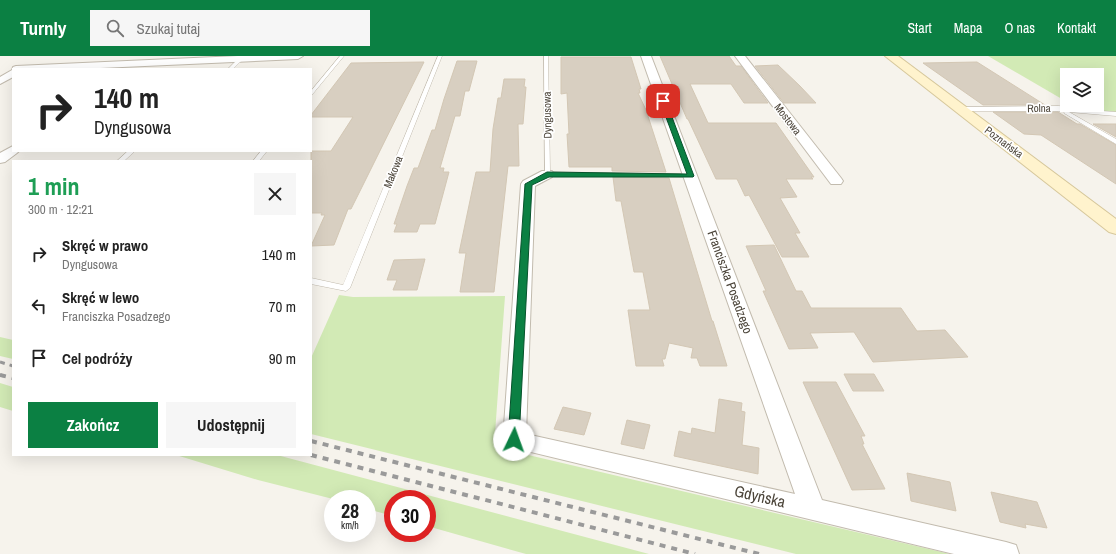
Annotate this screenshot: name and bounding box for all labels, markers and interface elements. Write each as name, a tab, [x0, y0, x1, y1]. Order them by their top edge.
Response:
search box	[90, 10, 370, 46]
text: Turnly	[20, 15, 66, 41]
icon: search	[104, 17, 126, 39]
text: Szukaj tutaj	[136, 18, 200, 39]
text: Start	[907, 19, 932, 37]
text: Mapa	[954, 19, 982, 37]
text: O nas	[1004, 19, 1035, 37]
text: Kontakt	[1057, 19, 1096, 37]
map controls	[1060, 68, 1104, 112]
button: layers	[1060, 68, 1104, 112]
text: 140 m	[94, 79, 159, 117]
icon: right	[28, 84, 80, 136]
pin	[646, 84, 680, 118]
icon: arrive	[652, 90, 674, 112]
street label: Dyngusowa	[540, 91, 554, 139]
street label: Mostowa	[771, 100, 805, 138]
street label: Rolna	[1027, 101, 1051, 115]
text: Dyngusowa	[94, 115, 171, 140]
street label: Poznańska	[982, 123, 1026, 161]
street label: Makowa	[380, 154, 406, 190]
text: 1 min	[28, 170, 79, 202]
button: close	[254, 173, 296, 215]
text: 300 m · 12:21	[28, 201, 93, 218]
street label: Franciszka Posadzego	[703, 228, 757, 336]
text: Skręć w prawo	[62, 235, 148, 256]
icon: right	[28, 243, 50, 265]
text: 140 m	[262, 244, 296, 265]
text: Dyngusowa	[62, 256, 118, 273]
text: Skręć w lewo	[62, 287, 139, 308]
icon: left	[28, 295, 50, 317]
text: 70 m	[269, 296, 296, 317]
text: Franciszka Posadzego	[62, 308, 170, 325]
icon: arrive	[28, 347, 50, 369]
text: Cel podróży	[62, 348, 132, 369]
text: 90 m	[269, 348, 296, 369]
button: Zakończ	[28, 402, 158, 448]
button: Udostępnij	[166, 402, 296, 448]
position arrow	[493, 419, 535, 461]
street label: Gdyńska	[732, 479, 788, 513]
speed limit sign: 30	[384, 490, 436, 542]
text: 28	[341, 497, 359, 524]
text: km/h	[341, 519, 359, 532]

